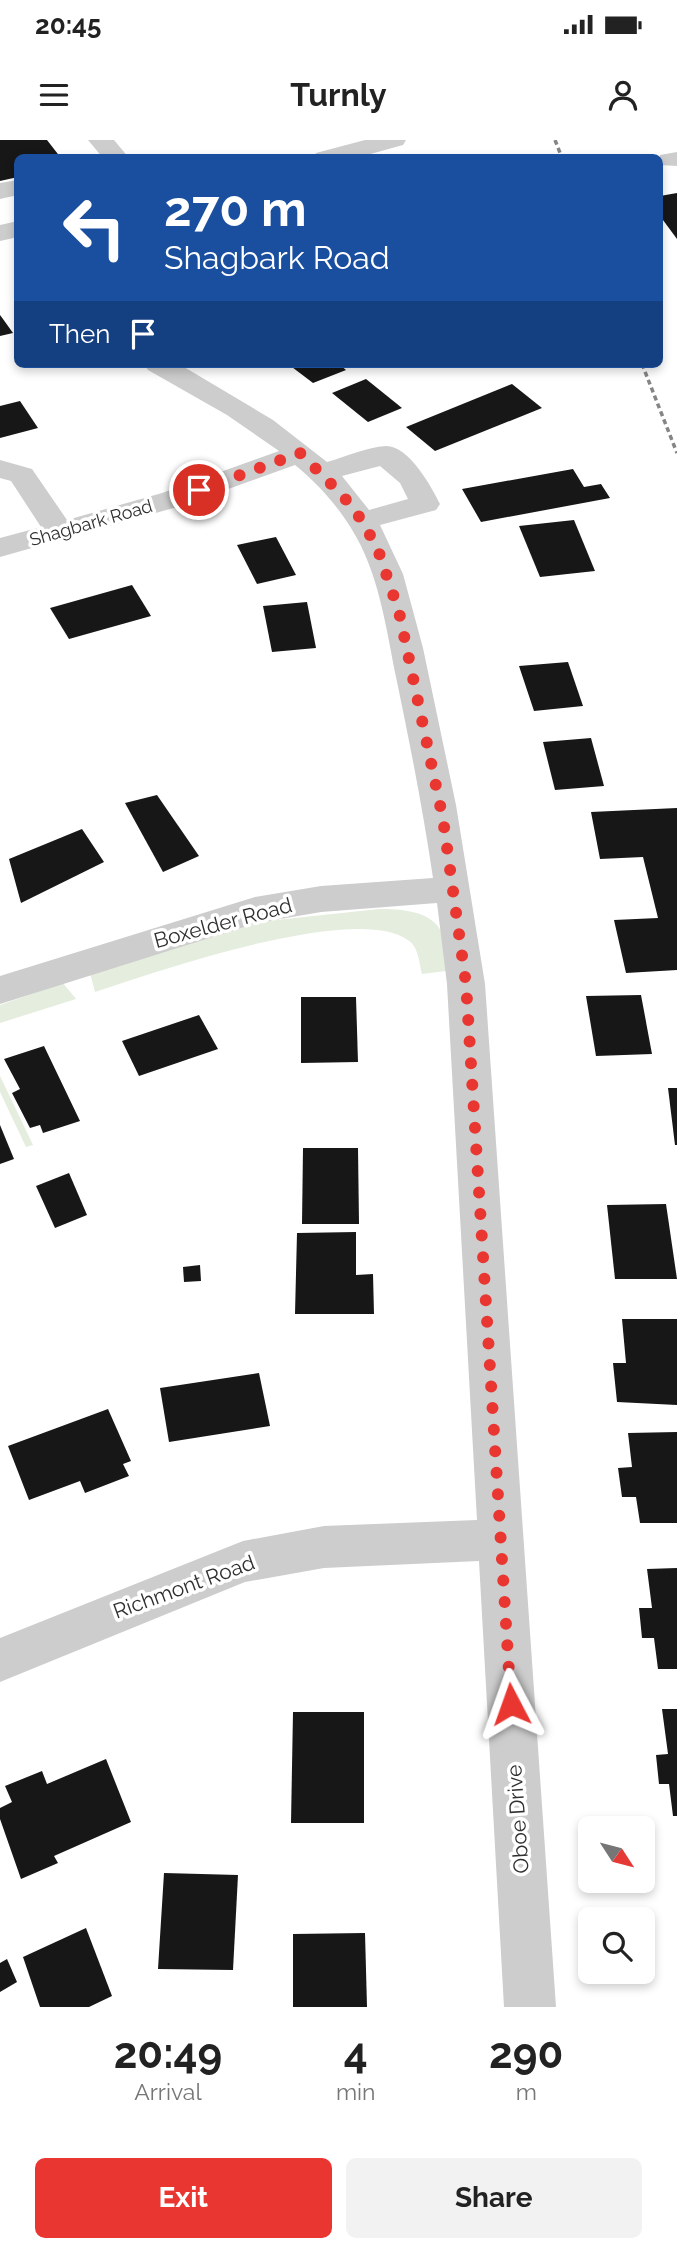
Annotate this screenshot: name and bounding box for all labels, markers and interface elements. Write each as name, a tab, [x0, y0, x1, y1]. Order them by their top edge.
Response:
text: 20:45	[35, 10, 101, 40]
icon: menu	[35, 76, 73, 114]
text: Turnly	[290, 76, 387, 113]
icon: person	[604, 76, 642, 114]
text: 270 m	[164, 180, 307, 237]
icon: left	[49, 182, 140, 273]
text: Shagbark Road	[164, 239, 390, 276]
icon: arrive	[124, 315, 162, 353]
text: Then	[49, 319, 110, 349]
pin	[169, 460, 229, 520]
icon: arrive	[180, 471, 218, 509]
street label: Shagbark Road	[27, 495, 155, 550]
street label: Boxelder Road	[151, 892, 295, 953]
street label: Richmont Road	[110, 1549, 258, 1624]
position arrow	[474, 1667, 548, 1741]
street label: Oboe Drive	[501, 1764, 534, 1874]
north arrow	[578, 1816, 654, 1894]
map controls	[578, 1816, 655, 1984]
button: search	[578, 1907, 655, 1984]
text: 20:49	[114, 2029, 222, 2078]
text: 4	[344, 2029, 368, 2078]
text: 290	[489, 2029, 563, 2078]
text: Arrival	[134, 2078, 202, 2105]
text: min	[336, 2078, 375, 2105]
text: m	[516, 2078, 537, 2105]
button: Exit	[35, 2158, 332, 2238]
button: Share	[346, 2158, 642, 2238]

